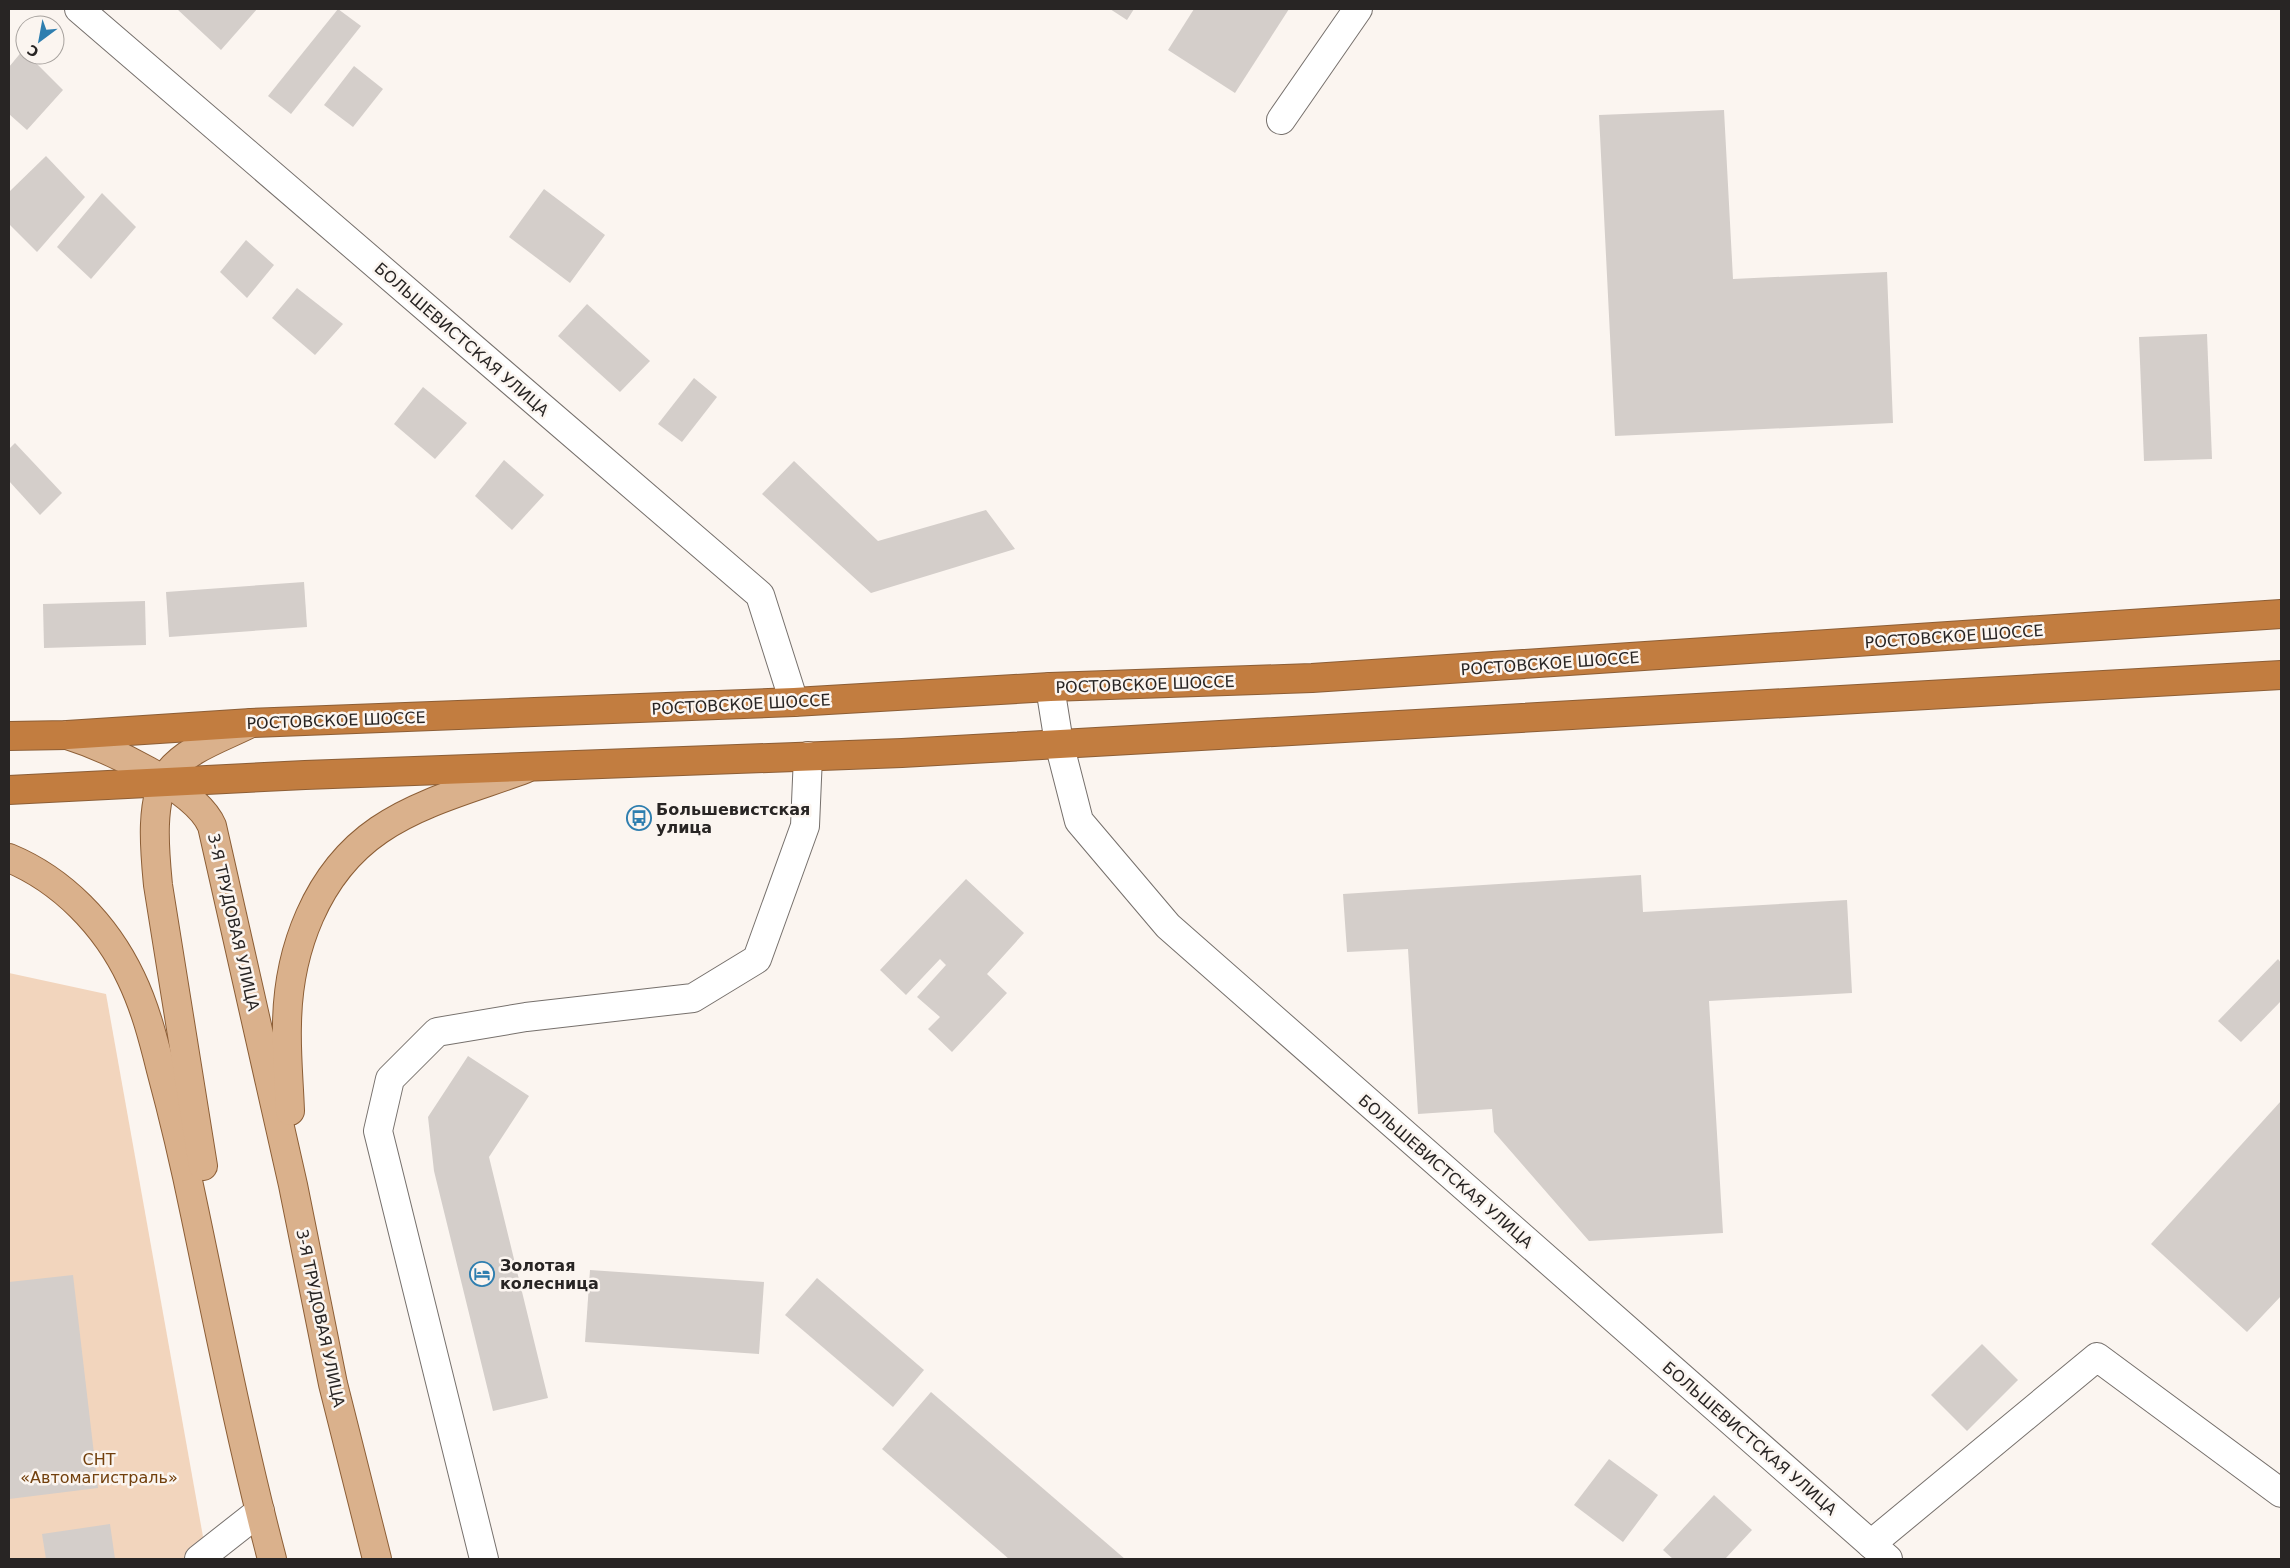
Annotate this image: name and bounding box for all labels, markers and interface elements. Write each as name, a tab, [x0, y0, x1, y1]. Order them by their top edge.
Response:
north arrow	[15, 15, 65, 65]
text: С	[25, 42, 42, 61]
street label: БОЛЬШЕВИСТСКАЯ УЛИЦА	[371, 259, 553, 420]
street label: РОСТОВСКОЕ ШОССЕ	[1864, 621, 2044, 652]
street label: РОСТОВСКОЕ ШОССЕ	[1460, 648, 1640, 679]
street label: РОСТОВСКОЕ ШОССЕ	[1055, 672, 1235, 697]
street label: РОСТОВСКОЕ ШОССЕ	[651, 690, 831, 719]
street label: РОСТОВСКОЕ ШОССЕ	[246, 708, 426, 733]
place label: Большевистская улица	[656, 800, 810, 837]
bus stop icon: Большевистская улица	[626, 805, 652, 831]
street label: 3-Я ТРУДОВАЯ УЛИЦА	[204, 831, 263, 1013]
street label: БОЛЬШЕВИСТСКАЯ УЛИЦА	[1355, 1091, 1537, 1252]
street label: 3-Я ТРУДОВАЯ УЛИЦА	[292, 1227, 349, 1409]
place label: Золотая колесница	[500, 1256, 599, 1293]
hotel icon: Золотая колесница	[469, 1261, 495, 1287]
street label: БОЛЬШЕВИСТСКАЯ УЛИЦА	[1659, 1358, 1841, 1519]
park label: СНТ «Автомагистраль»	[20, 1450, 178, 1487]

